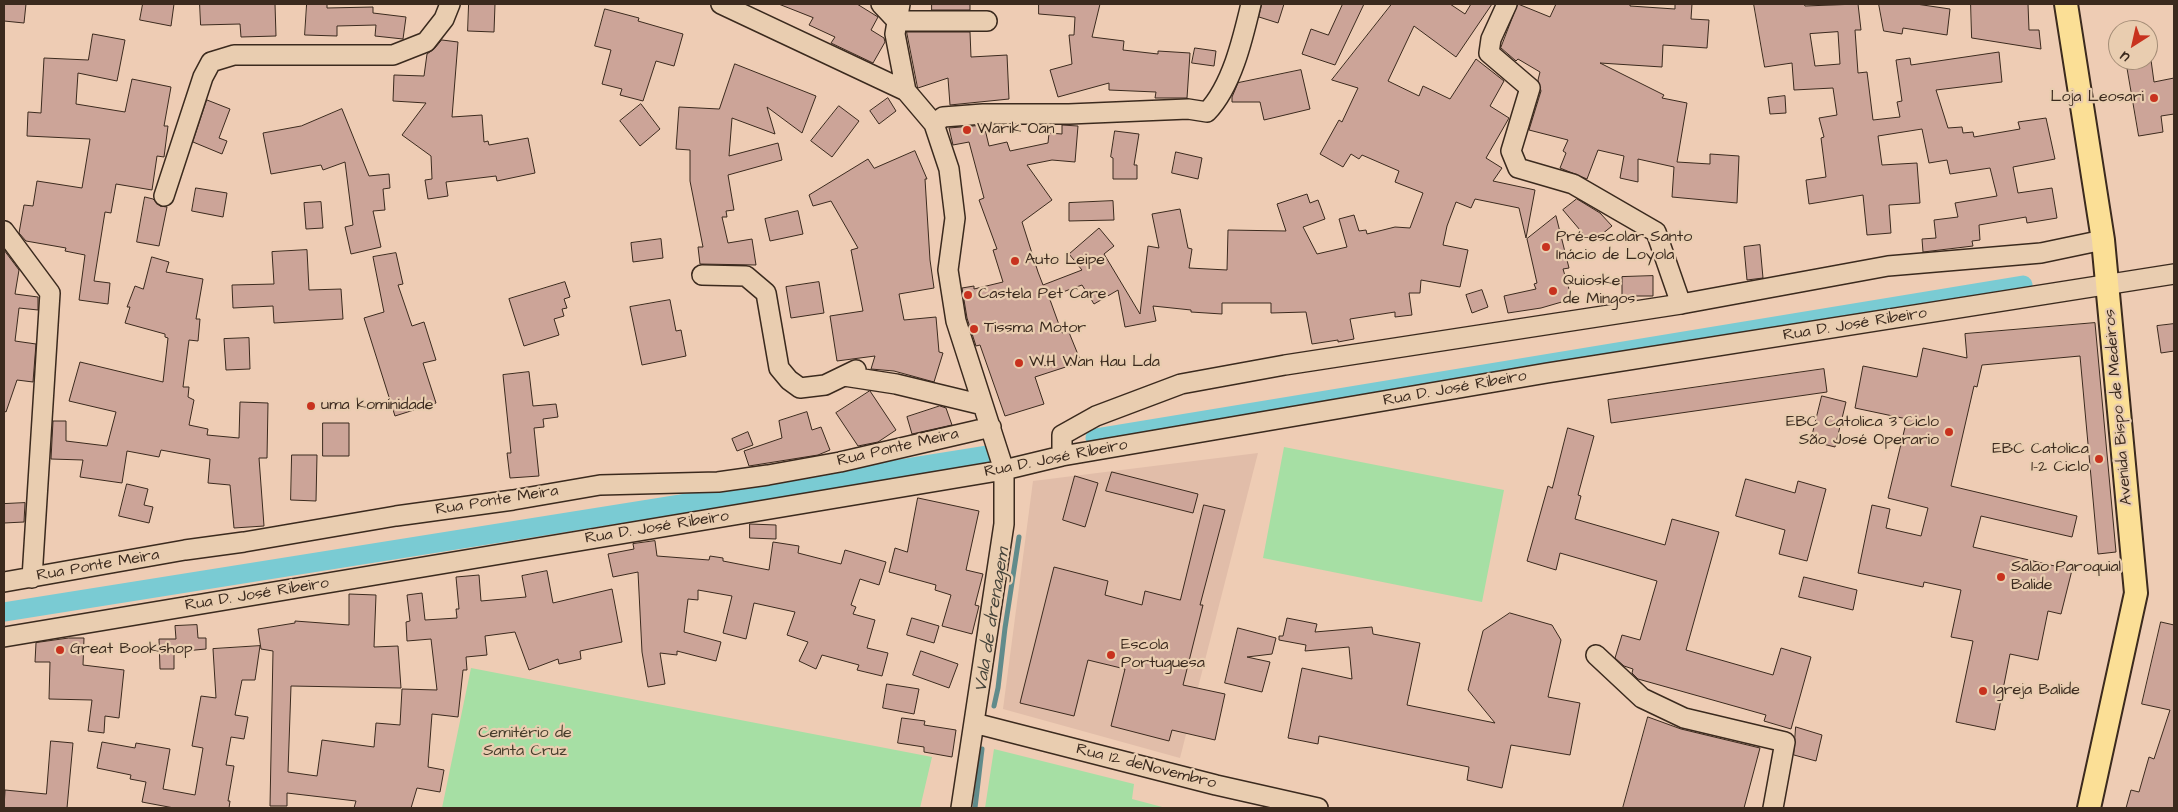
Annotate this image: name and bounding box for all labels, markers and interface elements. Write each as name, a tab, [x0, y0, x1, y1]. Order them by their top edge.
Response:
north arrow	[2108, 20, 2158, 70]
text: U	[2116, 46, 2134, 67]
place label: Loja Leosari	[2050, 88, 2144, 108]
marker: Loja Leosari	[2148, 92, 2160, 104]
place label: Warik Oan	[977, 120, 1055, 140]
marker: Warik Oan	[961, 124, 973, 136]
place label: Pré-escolar Santo Inácio de Loyola	[1556, 228, 1692, 266]
marker: Pré-escolar Santo Inácio de Loyola	[1540, 241, 1552, 253]
place label: Auto Leipe	[1025, 251, 1105, 271]
marker: Auto Leipe	[1009, 255, 1021, 267]
place label: Quioske de Mingos	[1563, 272, 1635, 310]
place label: Castela Pet Care	[978, 285, 1106, 305]
marker: Quioske de Mingos	[1547, 285, 1559, 297]
marker: Castela Pet Care	[962, 289, 974, 301]
street label: Rua D. José Ribeiro	[1782, 304, 1928, 346]
street label: Avenida Bispo de Medeiros	[2101, 308, 2137, 506]
place label: Tissma Motor	[984, 319, 1086, 339]
marker: Tissma Motor	[968, 323, 980, 335]
place label: W.H Wan Hau Lda	[1029, 353, 1160, 373]
marker: W.H Wan Hau Lda	[1013, 357, 1025, 369]
street label: Rua D. José Ribeiro	[1382, 367, 1528, 411]
place label: uma kominidade	[321, 396, 433, 416]
marker: uma kominidade	[305, 400, 317, 412]
place label: EBC Catolica 3 Ciclo São José Operario	[1786, 413, 1939, 451]
street label: Rua Ponte Meira	[835, 425, 961, 471]
marker: EBC Catolica 3 Ciclo São José Operario	[1943, 426, 1955, 438]
street label: Rua D. José Ribeiro	[983, 436, 1129, 482]
place label: EBC Catolica 1-2 Ciclo	[1992, 440, 2089, 478]
marker: EBC Catolica 1-2 Ciclo	[2093, 453, 2105, 465]
street label: Rua Ponte Meira	[434, 482, 560, 520]
street label: Rua D. José Ribeiro	[584, 507, 730, 549]
street label: Rua Ponte Meira	[35, 546, 161, 586]
water label: Vala de drenagem	[971, 546, 1015, 694]
place label: Salao Paroquial Balide	[2011, 558, 2121, 596]
marker: Salao Paroquial Balide	[1995, 571, 2007, 583]
street label: Rua D. José Ribeiro	[184, 574, 330, 616]
place label: Escola Portuguesa	[1121, 636, 1205, 674]
place label: Great Bookshop	[70, 640, 193, 660]
marker: Great Bookshop	[54, 644, 66, 656]
marker: Escola Portuguesa	[1105, 649, 1117, 661]
place label: Igreja Balide	[1993, 681, 2080, 701]
marker: Igreja Balide	[1977, 685, 1989, 697]
park label: Cemitério de Santa Cruz	[478, 724, 572, 762]
street label: Rua 12 deNovembro	[1074, 740, 1218, 794]

